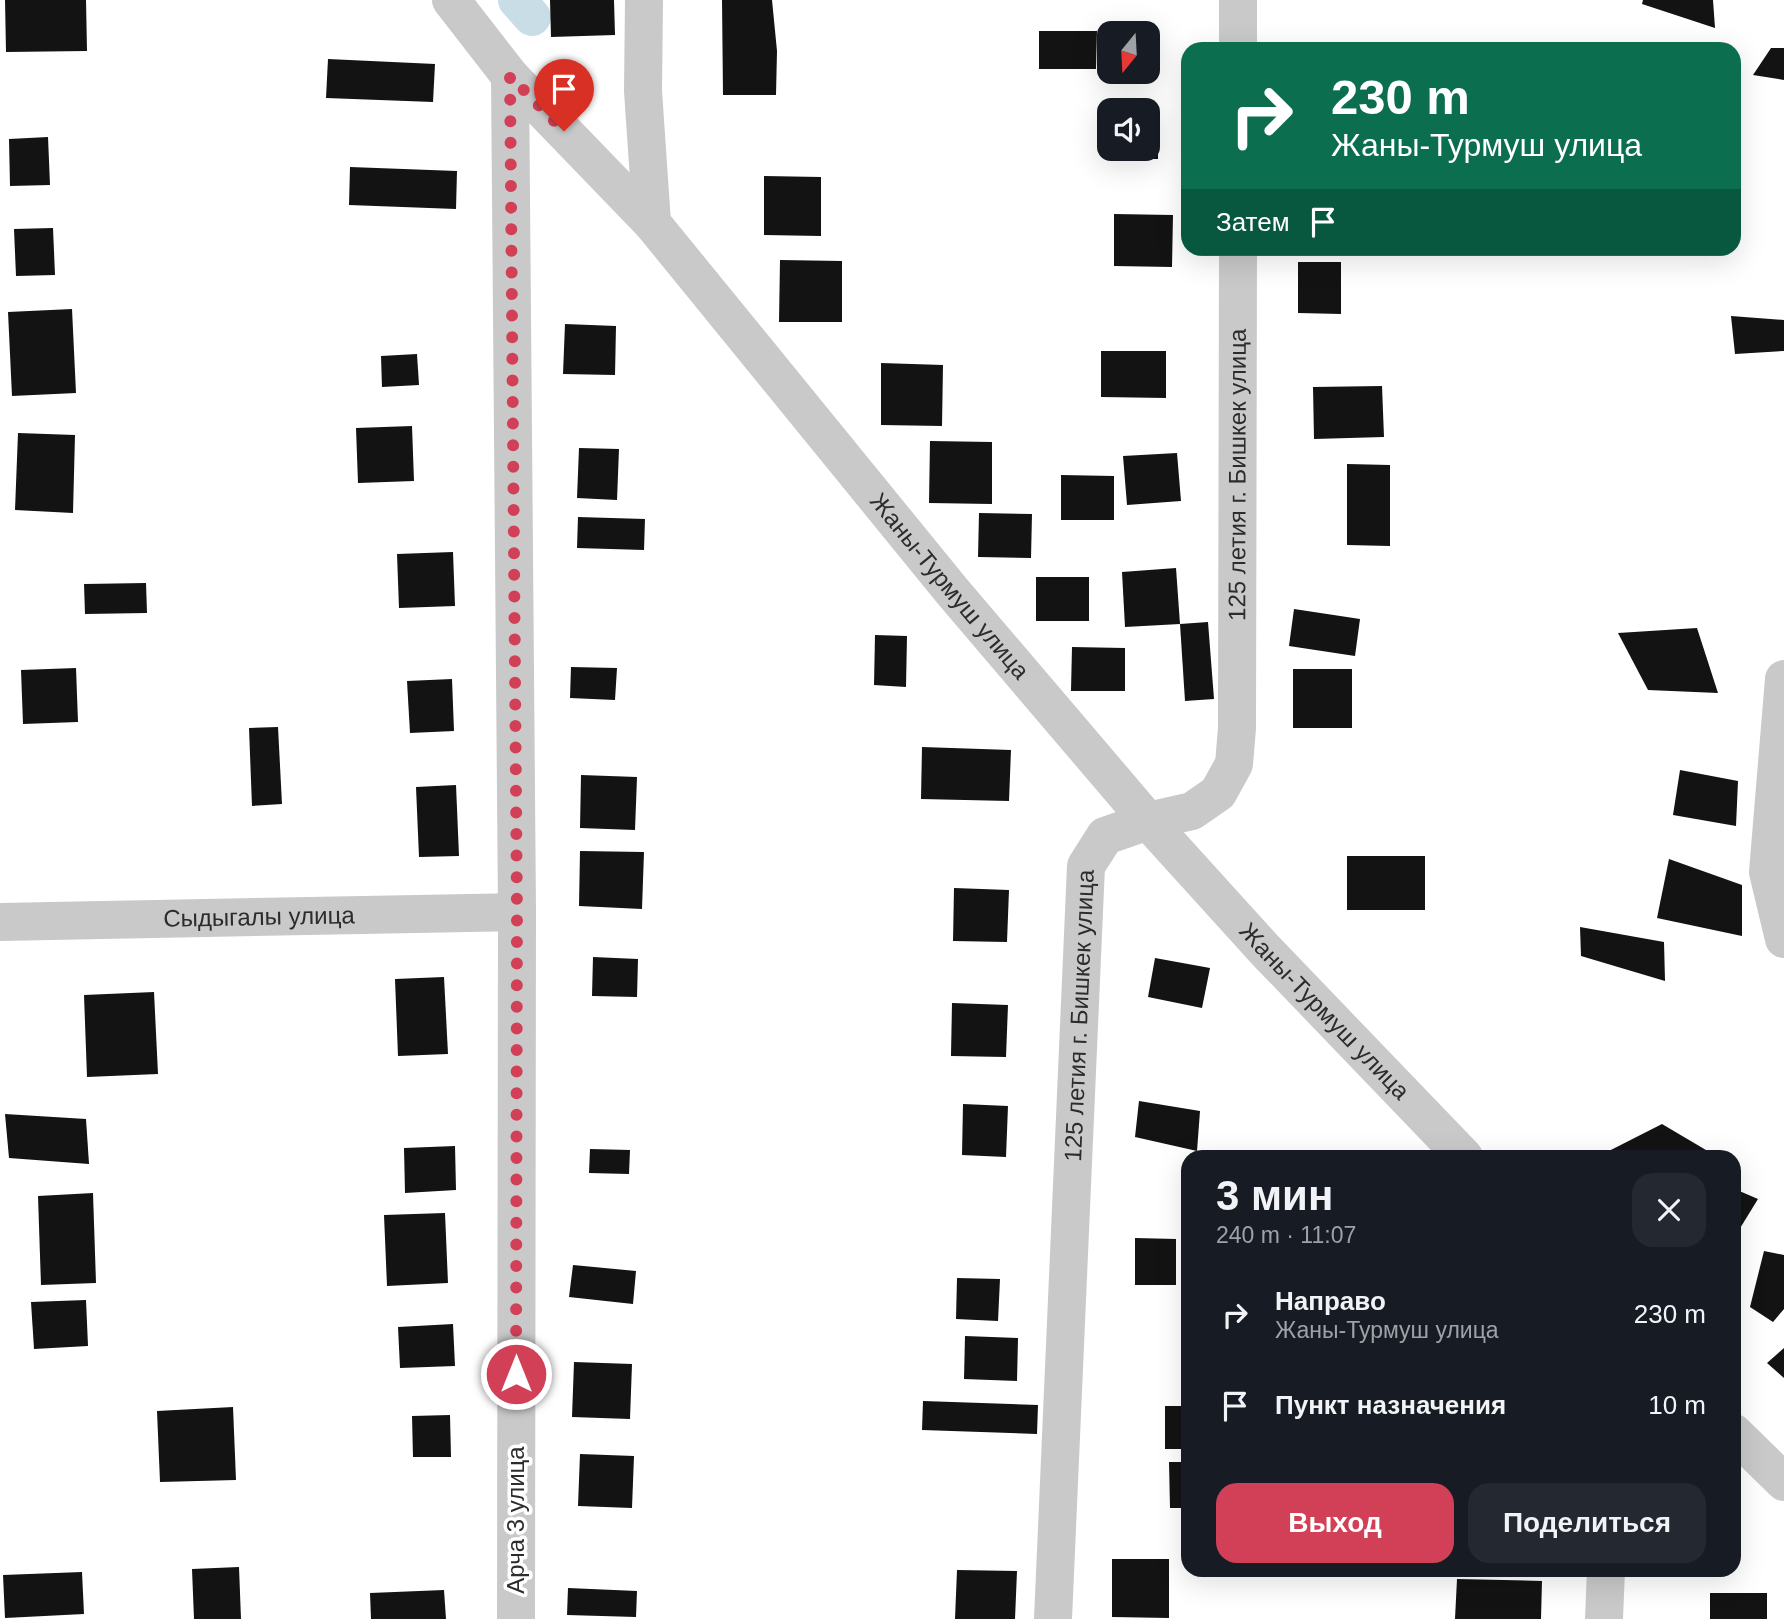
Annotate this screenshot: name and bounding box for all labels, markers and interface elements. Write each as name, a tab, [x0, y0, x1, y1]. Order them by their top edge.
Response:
north arrow	[1097, 21, 1160, 84]
map controls	[1097, 21, 1160, 161]
pin	[534, 59, 594, 131]
icon: arrive	[545, 70, 583, 108]
icon: right	[1216, 70, 1307, 161]
text: 230 m	[1331, 70, 1470, 124]
button: sound	[1097, 98, 1160, 161]
text: Жаны-Турмуш улица	[1331, 127, 1642, 163]
icon: arrive	[1304, 203, 1342, 241]
text: Затем	[1216, 207, 1290, 237]
street label: 125 летия г. Бишкек улица	[1223, 328, 1251, 621]
street label: Жаны-Турмуш улица	[865, 488, 1035, 685]
street label: 125 летия г. Бишкек улица	[1059, 868, 1099, 1162]
street label: Сыдыгалы улица	[163, 901, 356, 932]
street label: Жаны-Турмуш улица	[1234, 917, 1416, 1105]
text: 3 мин	[1216, 1172, 1333, 1219]
button: close	[1632, 1173, 1706, 1247]
text: 240 m · 11:07	[1216, 1222, 1356, 1248]
text: Направо	[1275, 1286, 1386, 1316]
icon: right	[1216, 1296, 1254, 1334]
text: 230 m	[1634, 1299, 1706, 1329]
text: Жаны-Турмуш улица	[1275, 1317, 1499, 1343]
position arrow	[479, 1337, 553, 1411]
icon: arrive	[1216, 1387, 1254, 1425]
text: Пункт назначения	[1275, 1390, 1506, 1420]
text: 10 m	[1648, 1390, 1706, 1420]
street label: Арча 3 улица	[502, 1446, 529, 1594]
button: Выход	[1216, 1483, 1454, 1563]
button: Поделиться	[1468, 1483, 1706, 1563]

